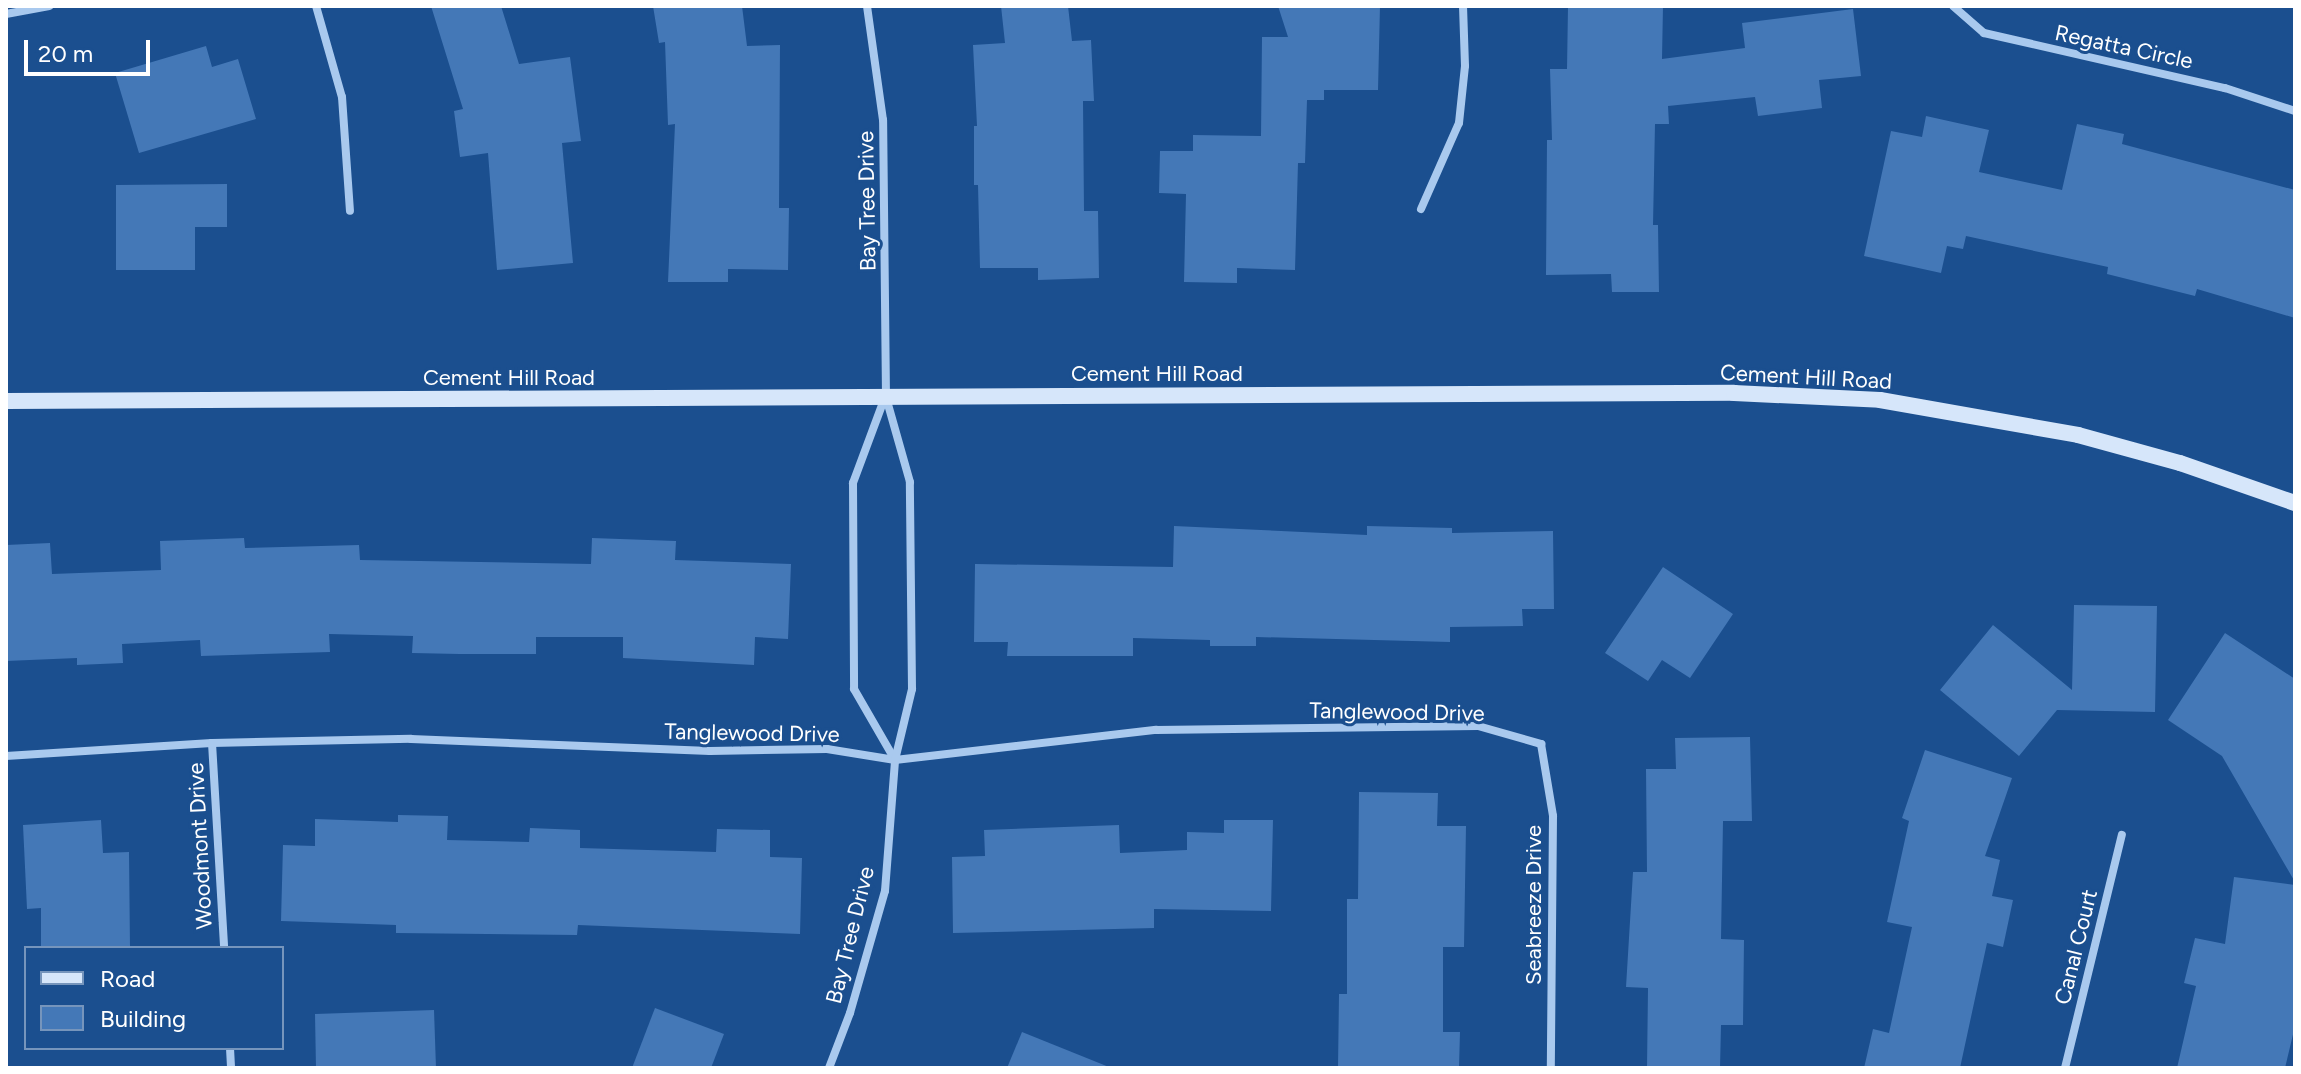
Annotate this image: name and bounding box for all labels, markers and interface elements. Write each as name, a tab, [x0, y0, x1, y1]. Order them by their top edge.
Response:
street label: Regatta Circle	[2053, 20, 2195, 74]
scale bar	[28, 24, 154, 74]
text: 20 m	[38, 39, 93, 68]
street label: Bay Tree Drive	[853, 131, 881, 271]
street label: Cement Hill Road	[1719, 359, 1893, 395]
street label: Cement Hill Road	[1071, 361, 1243, 387]
street label: Cement Hill Road	[423, 365, 595, 391]
street label: Tanglewood Drive	[1309, 697, 1485, 727]
street label: Tanglewood Drive	[664, 718, 840, 748]
street label: Woodmont Drive	[182, 762, 218, 930]
street label: Seabreeze Drive	[1521, 825, 1547, 985]
street label: Bay Tree Drive	[820, 864, 880, 1006]
street label: Canal Court	[2049, 887, 2103, 1007]
legend	[24, 946, 284, 1050]
text: Road	[100, 964, 155, 993]
text: Building	[100, 1004, 186, 1033]

